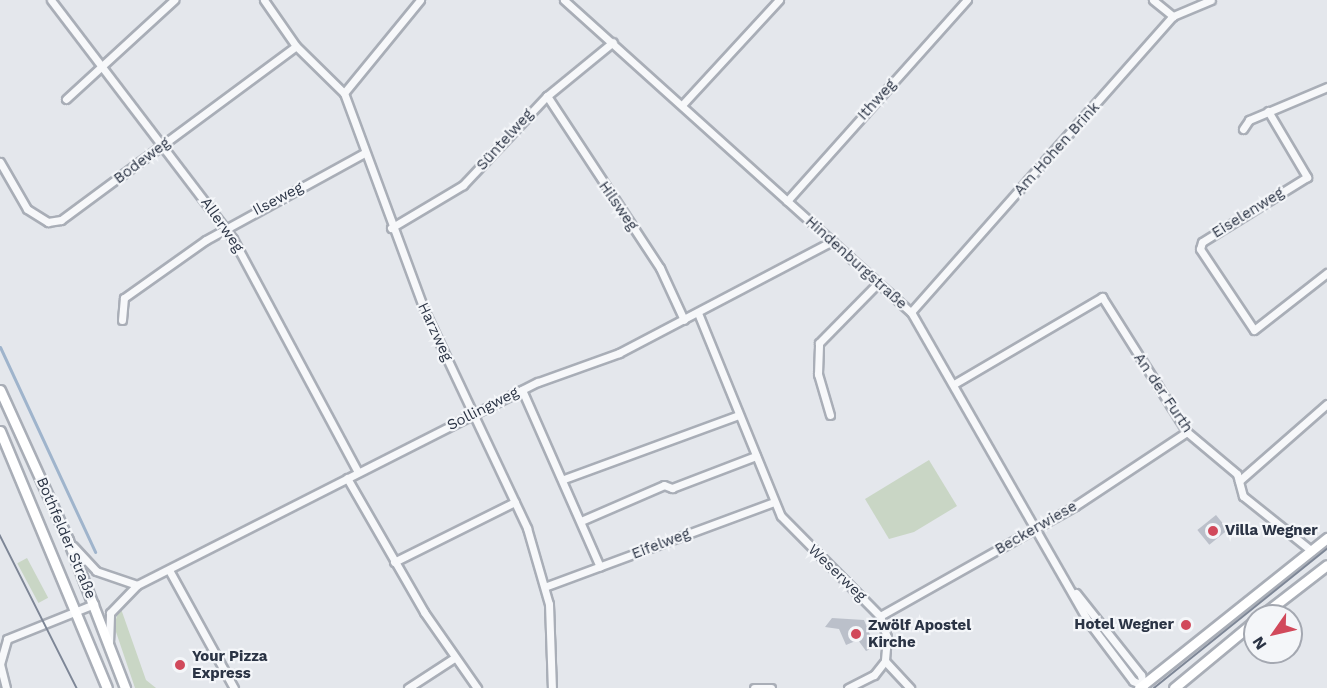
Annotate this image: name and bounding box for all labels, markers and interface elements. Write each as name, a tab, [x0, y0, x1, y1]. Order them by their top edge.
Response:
street label: Ithweg	[854, 76, 900, 124]
street label: Am Hohen Brink	[1010, 99, 1104, 199]
street label: Süntelweg	[473, 106, 537, 174]
street label: Bodeweg	[110, 134, 174, 188]
street label: Ilseweg	[250, 178, 306, 220]
street label: Hilsweg	[595, 178, 641, 234]
street label: Eiselenweg	[1209, 184, 1287, 242]
street label: Allerweg	[197, 194, 247, 256]
street label: Hindenburgstraße	[801, 213, 911, 313]
street label: Harzweg	[414, 300, 456, 364]
street label: An der Furth	[1130, 350, 1196, 436]
street label: Sollingweg	[444, 383, 522, 435]
street label: Bothfelder Straße	[32, 474, 100, 602]
street label: Beckerwiese	[992, 497, 1080, 559]
place label: Villa Wegner	[1225, 522, 1318, 540]
marker: Villa Wegner	[1206, 524, 1220, 538]
street label: Eifelweg	[629, 525, 693, 563]
street label: Weserweg	[804, 541, 870, 605]
north arrow	[1243, 604, 1303, 664]
place label: Zwölf Apostel Kirche	[868, 616, 972, 651]
place label: Hotel Wegner	[1074, 616, 1174, 634]
marker: Hotel Wegner	[1179, 618, 1193, 632]
marker: Zwölf Apostel Kirche	[849, 627, 863, 641]
text: N	[1248, 633, 1271, 653]
place label: Your Pizza Express	[192, 647, 268, 682]
marker: Your Pizza Express	[173, 658, 187, 672]

